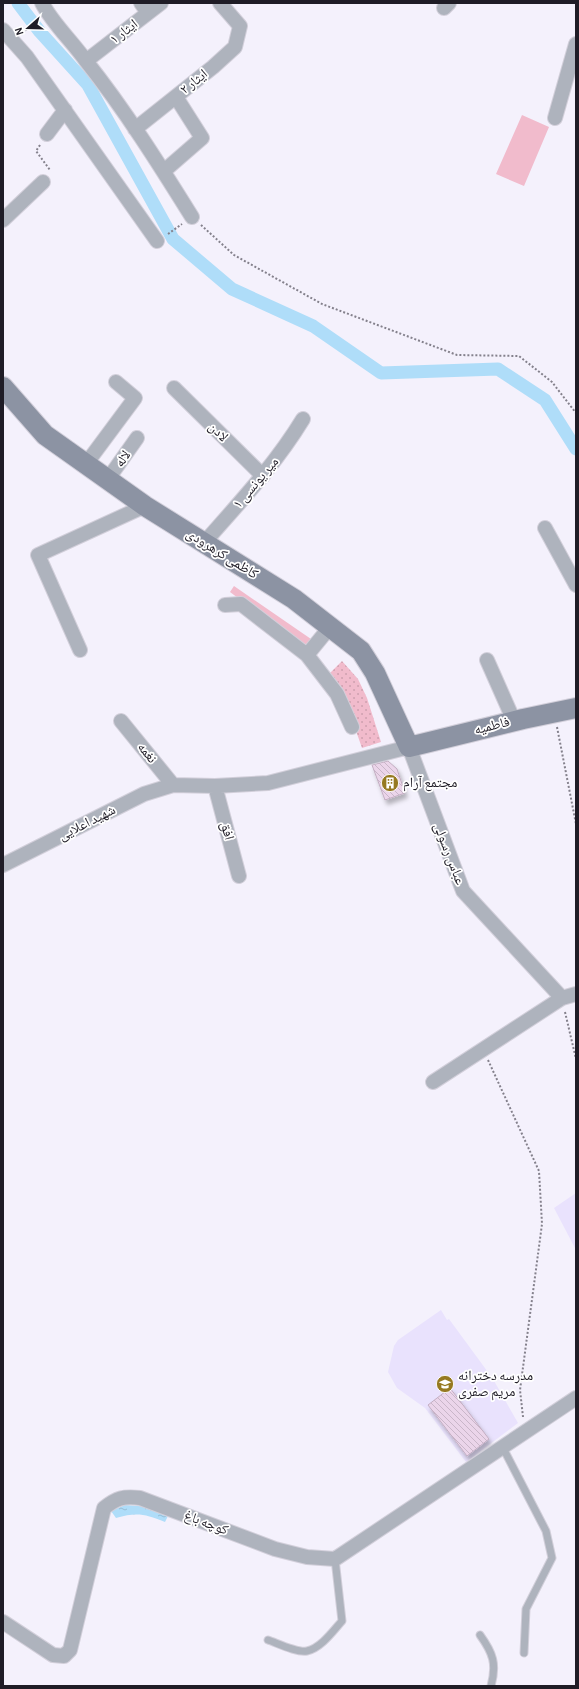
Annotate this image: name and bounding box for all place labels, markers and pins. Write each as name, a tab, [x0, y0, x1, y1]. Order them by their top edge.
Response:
building icon: مجتمع آرام	[380, 773, 400, 793]
place label: مجتمع آرام	[403, 775, 457, 792]
place label: مدرسه دخترانه مریم صفری	[458, 1369, 533, 1401]
school or university icon: مدرسه دخترانه مریم صفری	[435, 1374, 455, 1394]

